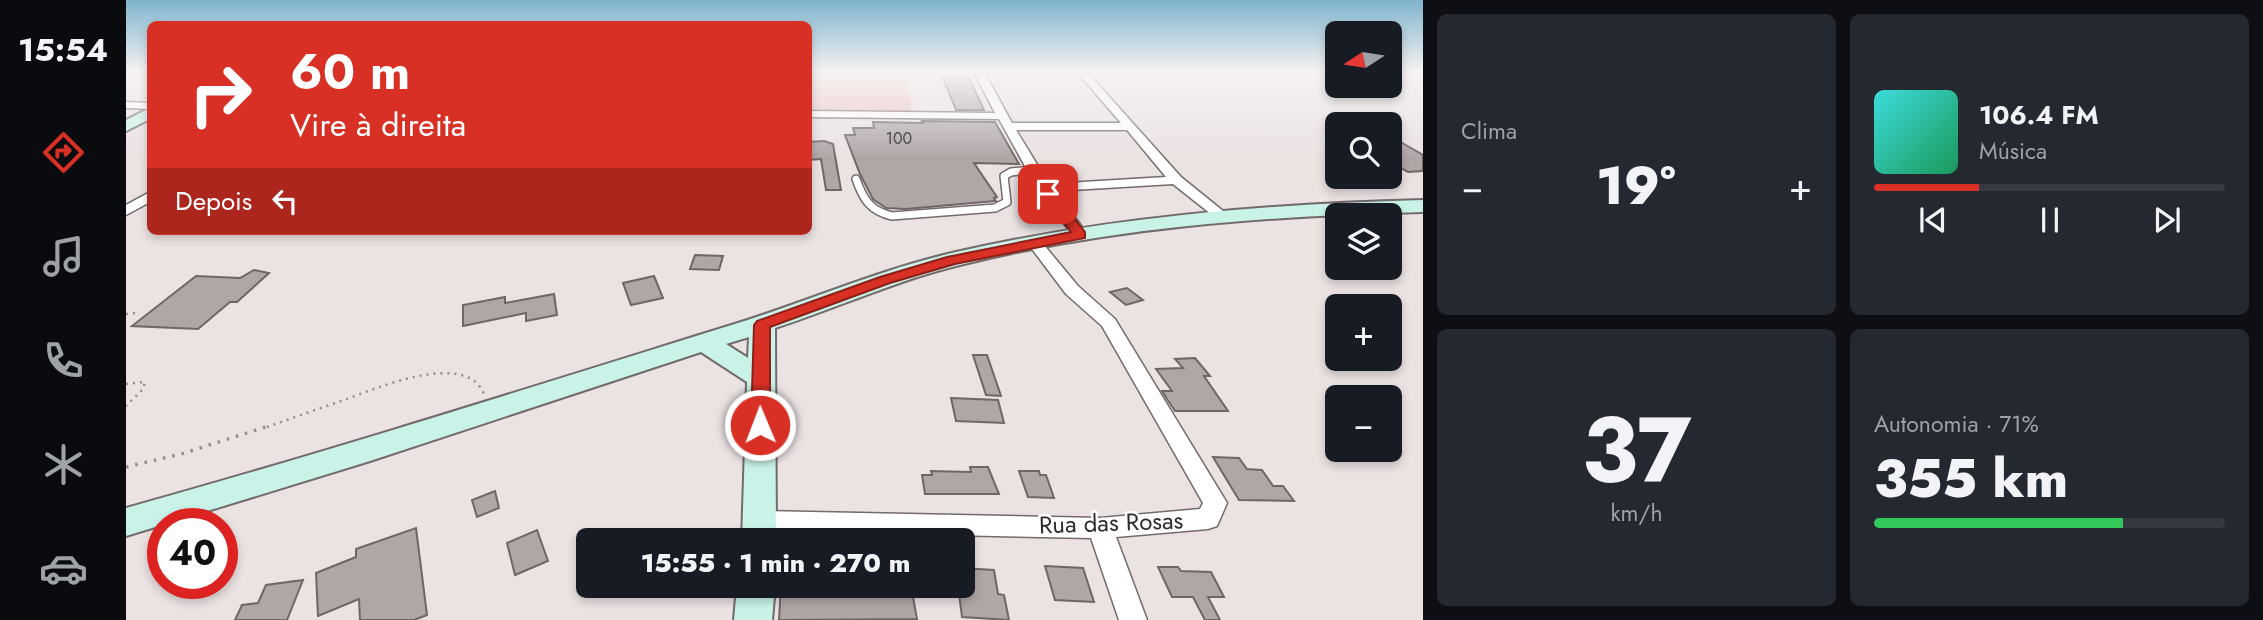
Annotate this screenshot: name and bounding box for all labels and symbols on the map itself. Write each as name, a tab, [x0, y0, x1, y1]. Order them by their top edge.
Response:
north arrow	[1325, 21, 1402, 98]
house number: 100	[886, 127, 912, 150]
pin	[1018, 164, 1078, 224]
position arrow	[723, 388, 797, 462]
street label: Rua das Rosas	[1038, 502, 1184, 543]
speed limit sign: 40	[147, 508, 238, 599]

